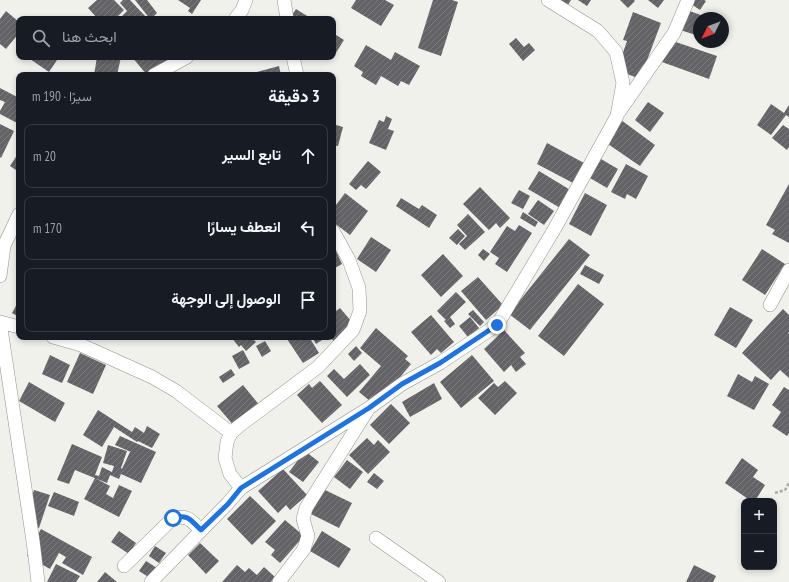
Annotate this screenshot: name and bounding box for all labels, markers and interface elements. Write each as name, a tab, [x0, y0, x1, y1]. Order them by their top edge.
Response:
north arrow	[693, 12, 729, 48]
search box	[16, 16, 336, 60]
icon: search	[30, 27, 52, 49]
text: ابحث هنا	[62, 27, 117, 46]
text: 3 دقيقة	[268, 85, 320, 107]
text: سيرًا · 190 m	[32, 88, 92, 105]
text: تابع السير	[222, 145, 281, 164]
icon: ahead	[297, 145, 319, 167]
text: 20 m	[33, 148, 56, 165]
text: انعطف يسارًا	[207, 217, 281, 236]
icon: left	[297, 217, 319, 239]
text: 170 m	[33, 220, 62, 237]
text: الوصول إلى الوجهة	[171, 289, 281, 308]
icon: arrive	[297, 289, 319, 311]
route end	[488, 316, 506, 334]
map controls	[741, 498, 777, 570]
button: +	[741, 498, 777, 534]
route start	[164, 509, 182, 527]
button: −	[741, 534, 777, 570]

